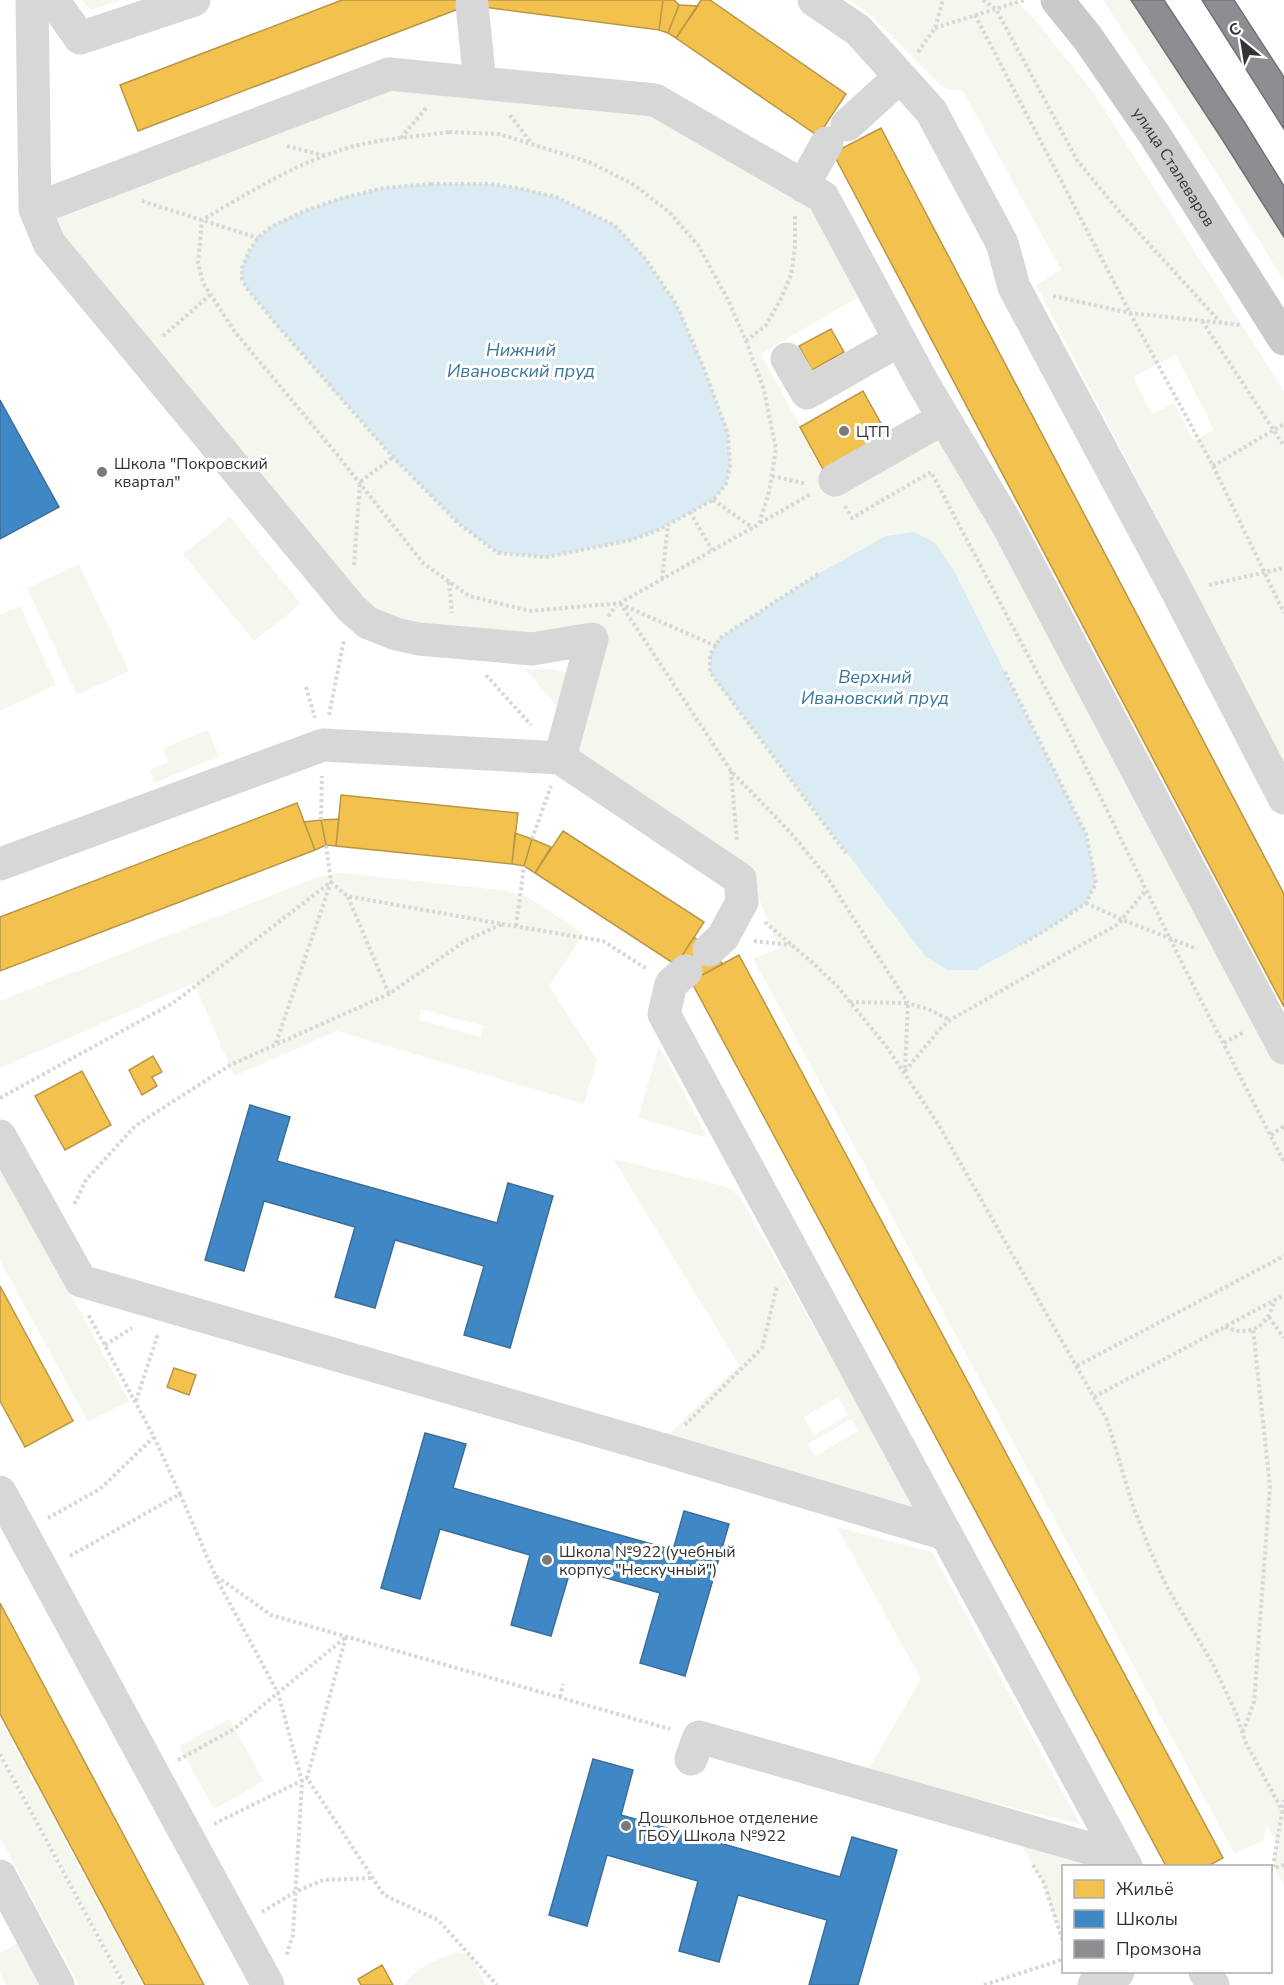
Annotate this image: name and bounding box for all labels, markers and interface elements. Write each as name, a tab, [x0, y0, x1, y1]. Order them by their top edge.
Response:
north arrow	[1212, 12, 1272, 72]
text: С	[1225, 18, 1245, 42]
street label: улица Сталеваров	[1127, 103, 1220, 231]
water label: Нижний Ивановский пруд	[447, 338, 595, 383]
place label: ЦТП	[856, 421, 890, 443]
marker: ЦТП	[837, 424, 851, 438]
place label: Школа "Покровский квартал"	[114, 453, 268, 493]
marker: Школа "Покровский квартал"	[95, 465, 109, 479]
water label: Верхний Ивановский пруд	[801, 665, 949, 710]
place label: Школа №922 (учебный корпус "Нескучный")	[559, 1541, 736, 1581]
marker: Школа №922 (учебный корпус "Нескучный")	[540, 1553, 554, 1567]
place label: Дошкольное отделение ГБОУ Школа №922	[638, 1807, 818, 1847]
marker: Дошкольное отделение ГБОУ Школа №922	[619, 1819, 633, 1833]
legend	[1062, 1865, 1272, 1973]
text: Жильё	[1116, 1877, 1174, 1901]
text: Школы	[1116, 1907, 1178, 1931]
text: Промзона	[1116, 1937, 1202, 1961]

